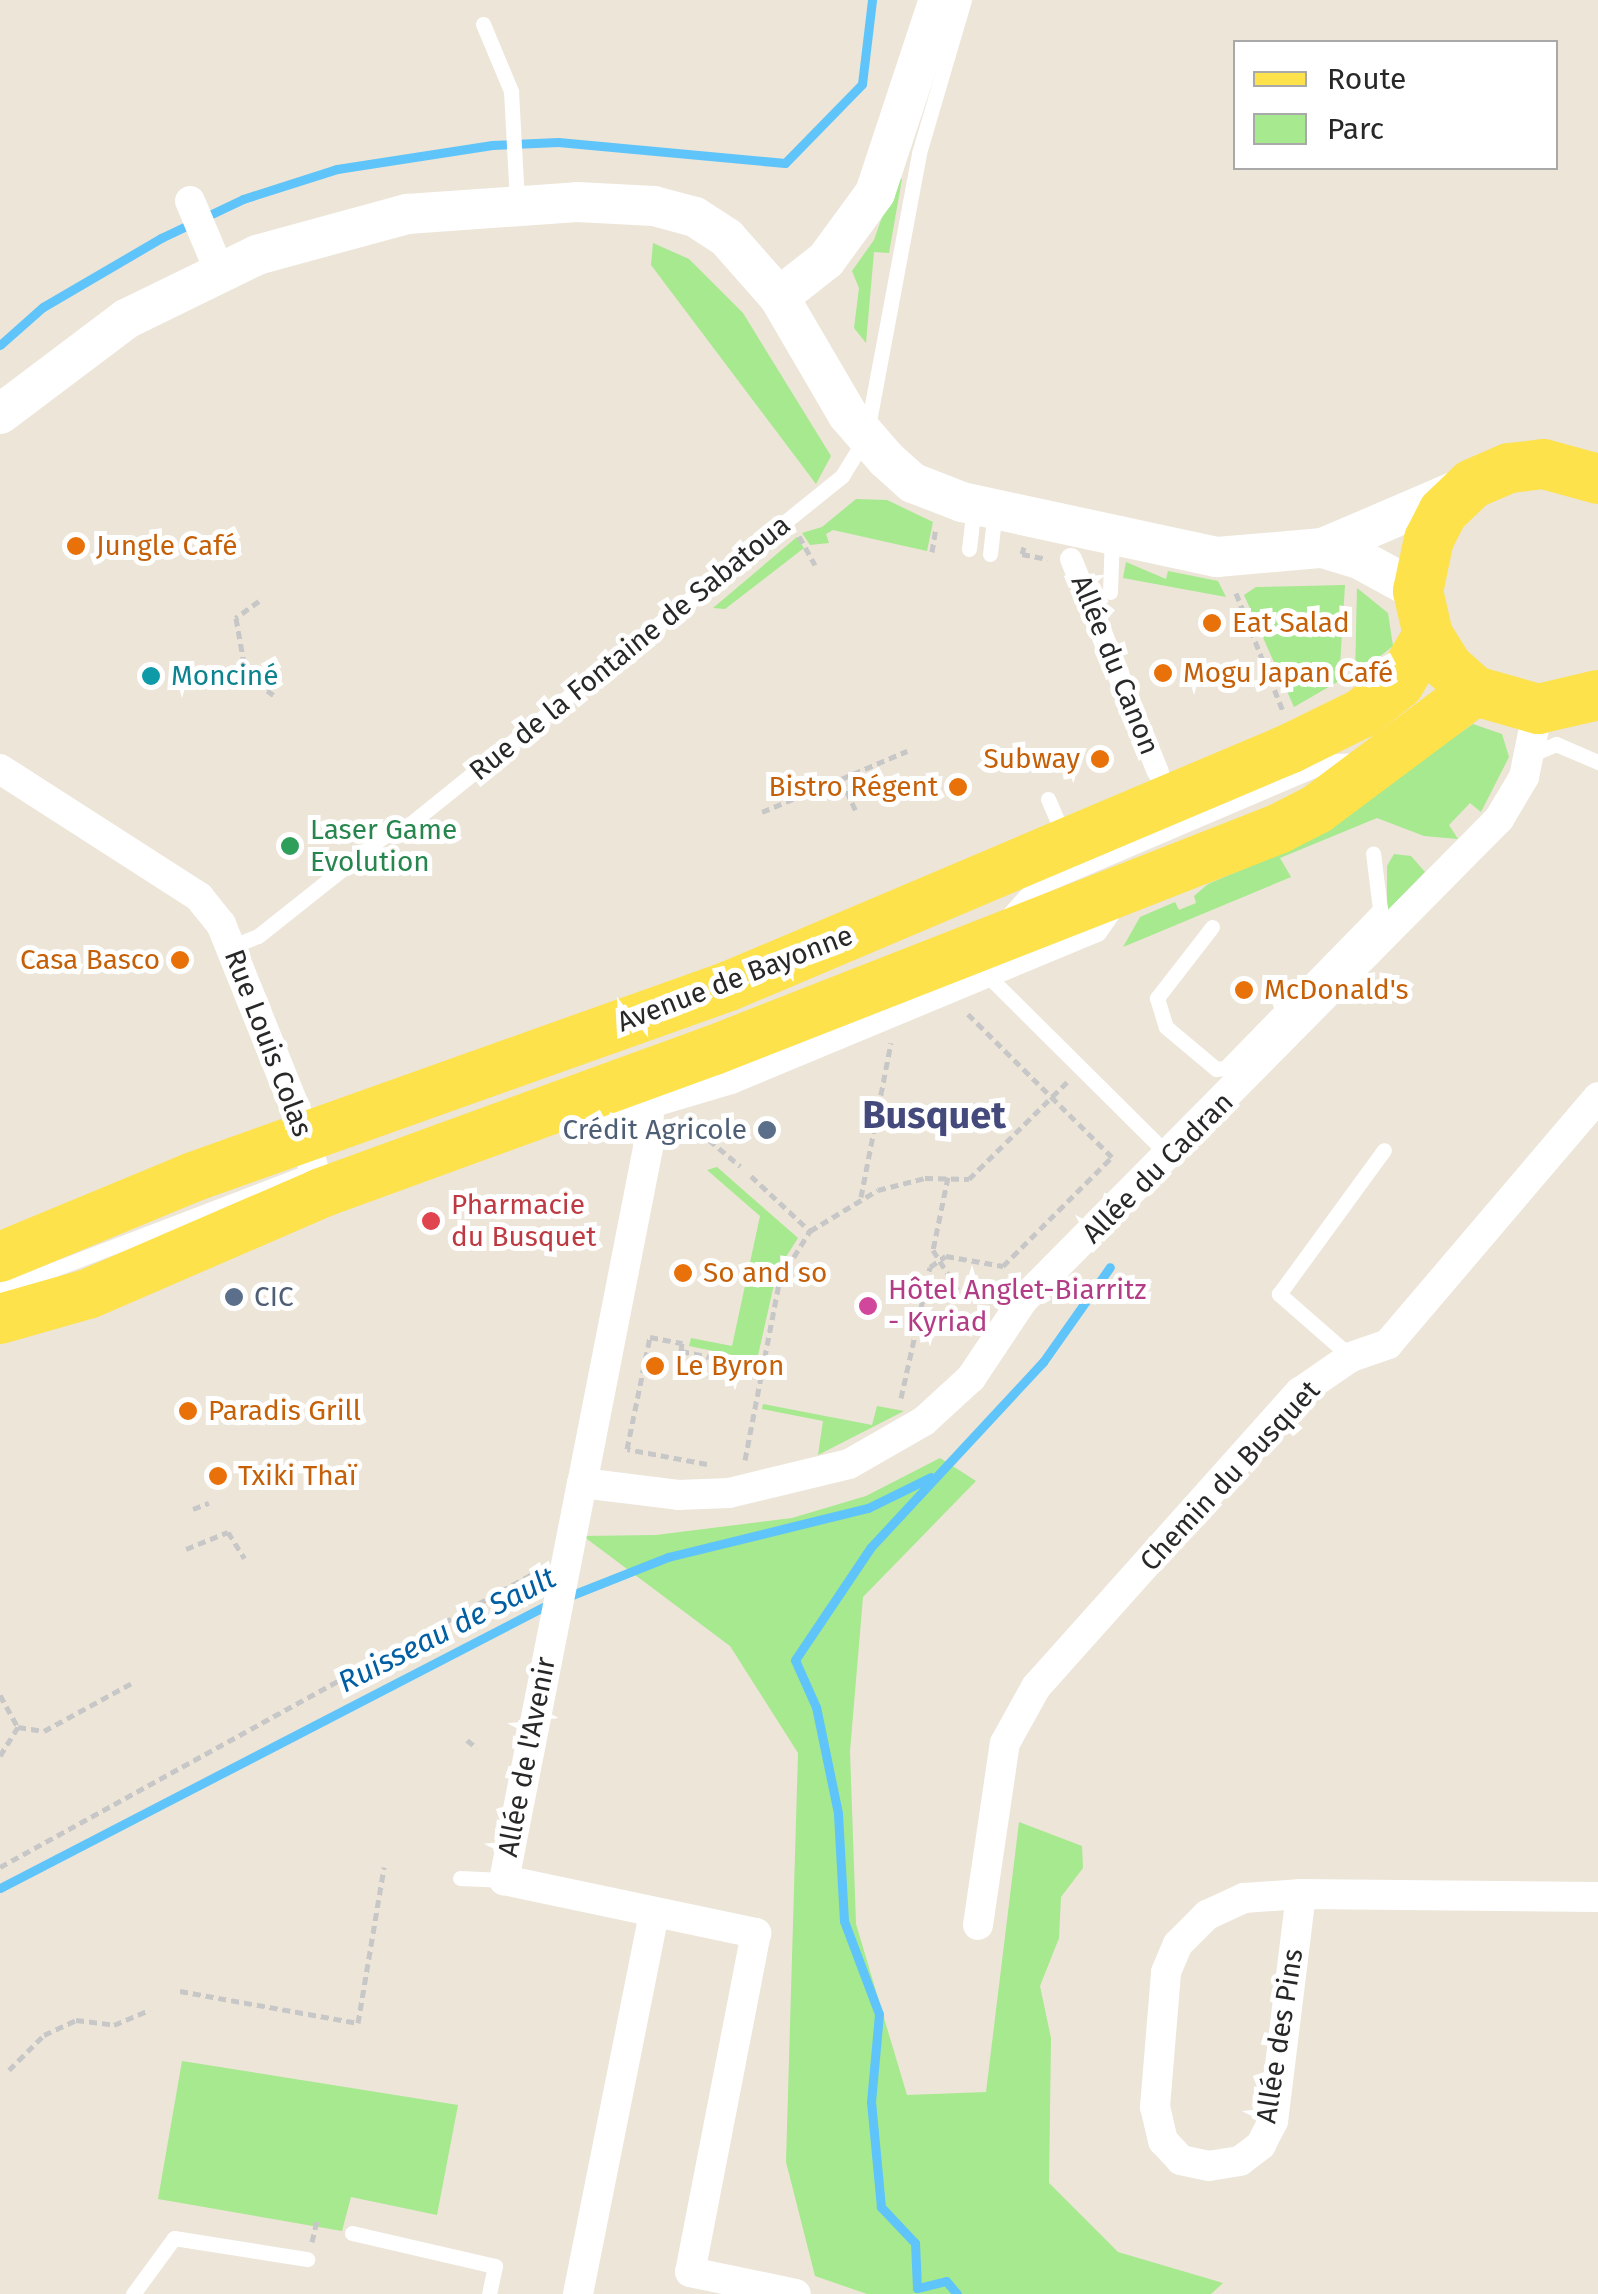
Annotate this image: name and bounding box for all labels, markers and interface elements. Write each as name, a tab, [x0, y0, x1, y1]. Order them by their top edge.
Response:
legend	[1233, 40, 1558, 170]
text: Route	[1327, 61, 1406, 97]
text: Parc	[1327, 111, 1384, 147]
street label: Rue de la Fontaine de Sabatoua	[463, 508, 797, 788]
place label: Jungle Café	[96, 529, 238, 563]
marker: Jungle Café	[65, 535, 87, 557]
street label: Allée du Canon	[1064, 570, 1166, 760]
place label: Eat Salad	[1232, 606, 1350, 640]
marker: Eat Salad	[1201, 612, 1223, 634]
place label: Mogu Japan Café	[1183, 656, 1393, 690]
place label: Monciné	[171, 659, 278, 693]
marker: Mogu Japan Café	[1152, 662, 1174, 684]
marker: Monciné	[140, 665, 162, 687]
place label: Subway	[983, 742, 1080, 776]
marker: Subway	[1089, 748, 1111, 770]
place label: Bistro Régent	[768, 770, 938, 804]
marker: Bistro Régent	[947, 776, 969, 798]
place label: Laser Game Evolution	[310, 813, 457, 879]
marker: Laser Game Evolution	[279, 835, 301, 857]
street label: Avenue de Bayonne	[612, 919, 858, 1039]
place label: Casa Basco	[20, 943, 160, 977]
street label: Rue Louis Colas	[217, 945, 319, 1141]
marker: Casa Basco	[169, 949, 191, 971]
place label: McDonald's	[1264, 973, 1409, 1007]
marker: McDonald's	[1233, 979, 1255, 1001]
street label: Allée du Cadran	[1076, 1086, 1240, 1250]
district label: Busquet	[862, 1093, 1006, 1139]
place label: Crédit Agricole	[563, 1113, 747, 1147]
marker: Crédit Agricole	[756, 1119, 778, 1141]
place label: Pharmacie du Busquet	[451, 1188, 596, 1254]
marker: Pharmacie du Busquet	[420, 1210, 442, 1232]
place label: So and so	[703, 1256, 827, 1290]
marker: So and so	[672, 1262, 694, 1284]
place label: Hôtel Anglet-Biarritz - Kyriad	[888, 1273, 1147, 1339]
place label: CIC	[254, 1280, 294, 1314]
marker: CIC	[223, 1286, 245, 1308]
marker: Hôtel Anglet-Biarritz - Kyriad	[857, 1295, 879, 1317]
place label: Le Byron	[675, 1349, 784, 1383]
marker: Le Byron	[644, 1355, 666, 1377]
street label: Chemin du Busquet	[1133, 1374, 1327, 1578]
place label: Paradis Grill	[208, 1394, 361, 1428]
marker: Paradis Grill	[177, 1400, 199, 1422]
place label: Txiki Thaï	[238, 1459, 357, 1493]
marker: Txiki Thaï	[207, 1465, 229, 1487]
water label: Ruisseau de Sault	[332, 1560, 562, 1700]
street label: Allée de l'Avenir	[491, 1654, 563, 1860]
street label: Allée des Pins	[1250, 1946, 1310, 2126]

